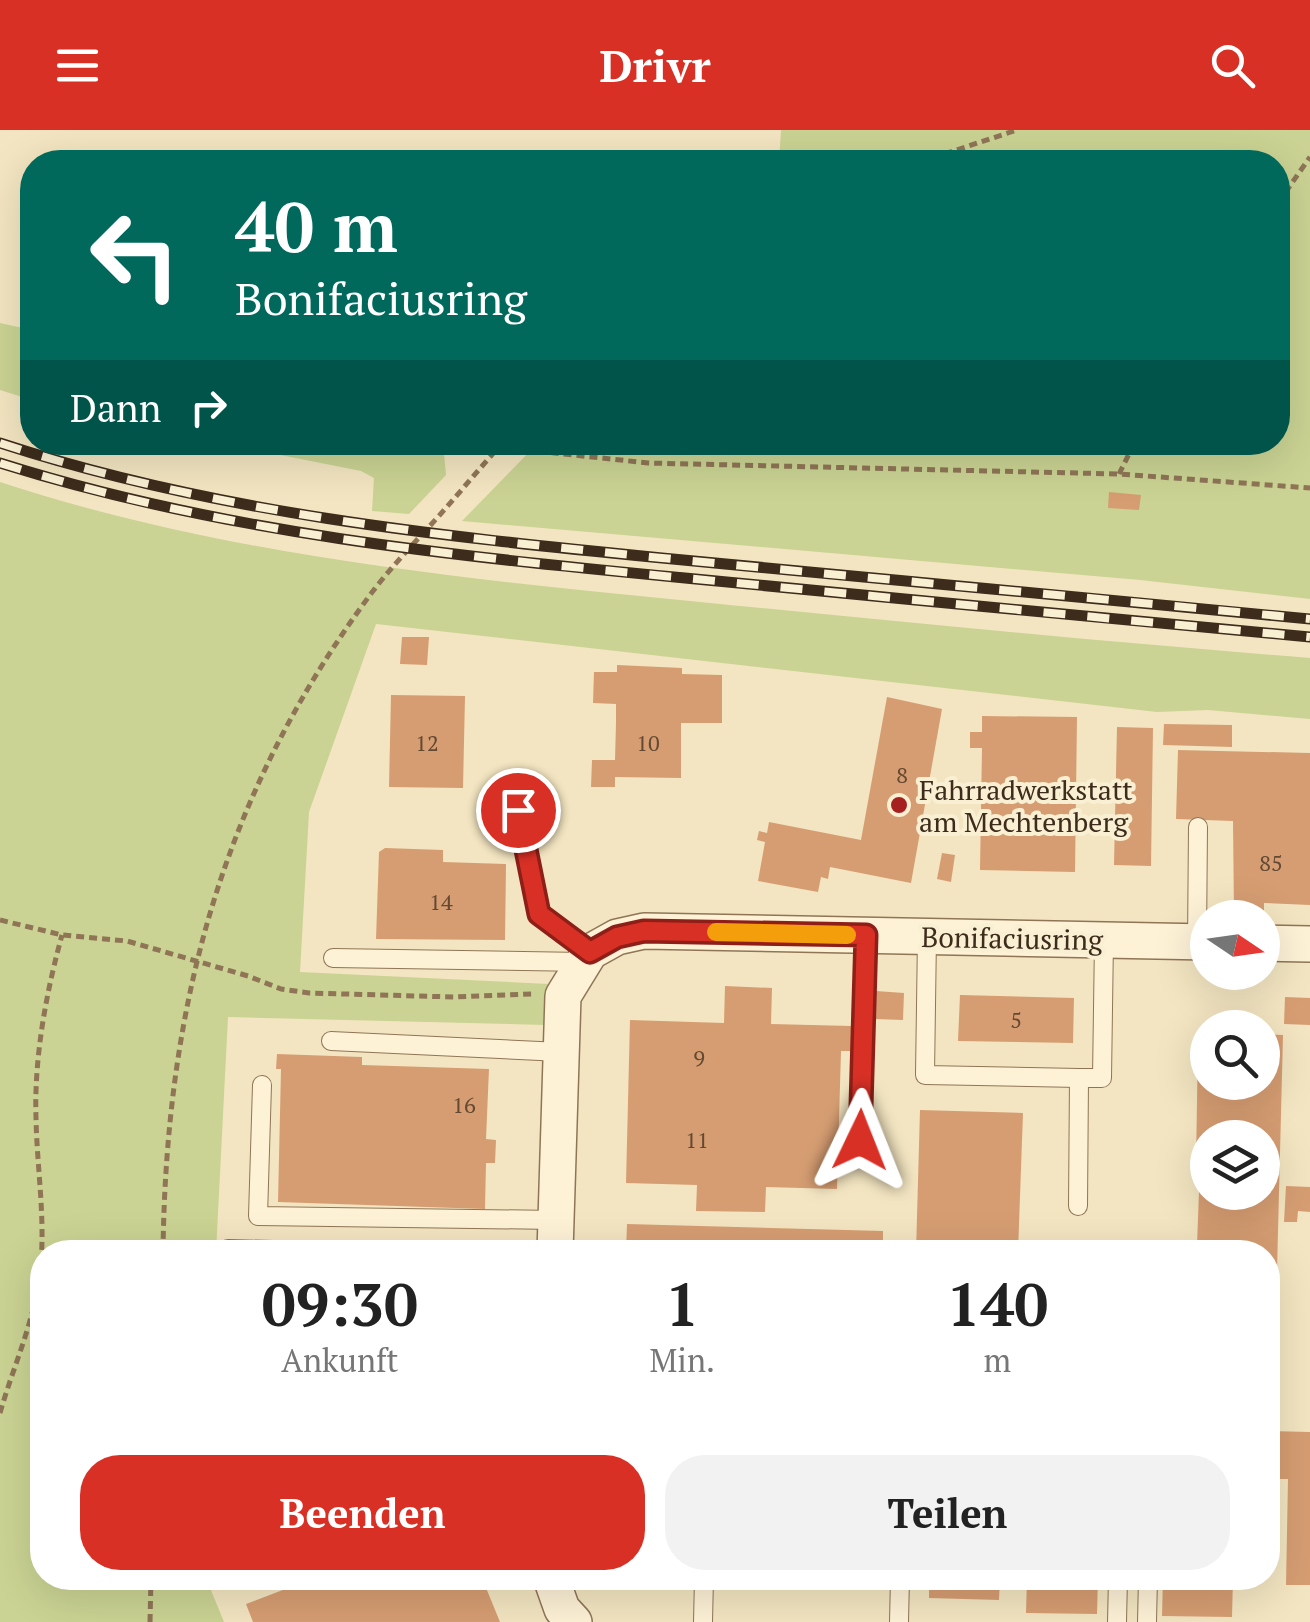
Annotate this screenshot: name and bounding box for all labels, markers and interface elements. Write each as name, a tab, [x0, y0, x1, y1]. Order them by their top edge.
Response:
text: Drivr	[599, 35, 711, 95]
icon: menu	[50, 38, 105, 93]
icon: search	[1205, 38, 1260, 93]
text: 40 m	[235, 179, 398, 272]
icon: left	[70, 190, 200, 320]
text: Bonifaciusring	[235, 268, 527, 328]
icon: right	[181, 380, 236, 435]
text: Dann	[70, 383, 161, 433]
house number: 12	[415, 728, 439, 757]
house number: 10	[636, 728, 660, 757]
house number: 8	[896, 760, 908, 789]
pin	[476, 768, 561, 853]
place label: Fahrradwerkstatt am Mechtenberg	[919, 771, 1133, 840]
icon: arrive	[491, 783, 546, 838]
marker: Fahrradwerkstatt am Mechtenberg	[888, 794, 910, 816]
house number: 85	[1259, 848, 1283, 877]
house number: 14	[429, 887, 453, 916]
north arrow	[1190, 900, 1280, 990]
map controls	[1190, 900, 1280, 1210]
street label: Bonifaciusring	[921, 918, 1104, 958]
house number: 5	[1010, 1005, 1022, 1034]
button: search	[1190, 1010, 1280, 1100]
house number: 9	[693, 1043, 705, 1072]
position arrow	[808, 1088, 912, 1192]
house number: 16	[452, 1090, 476, 1119]
button: layers	[1190, 1120, 1280, 1210]
house number: 11	[685, 1125, 709, 1154]
text: 09:30	[262, 1264, 418, 1343]
text: 1	[665, 1264, 699, 1343]
text: 140	[947, 1264, 1048, 1343]
text: Ankunft	[281, 1339, 398, 1381]
text: Min.	[650, 1339, 715, 1381]
text: m	[984, 1339, 1011, 1381]
button: Beenden	[80, 1455, 645, 1570]
button: Teilen	[665, 1455, 1230, 1570]

